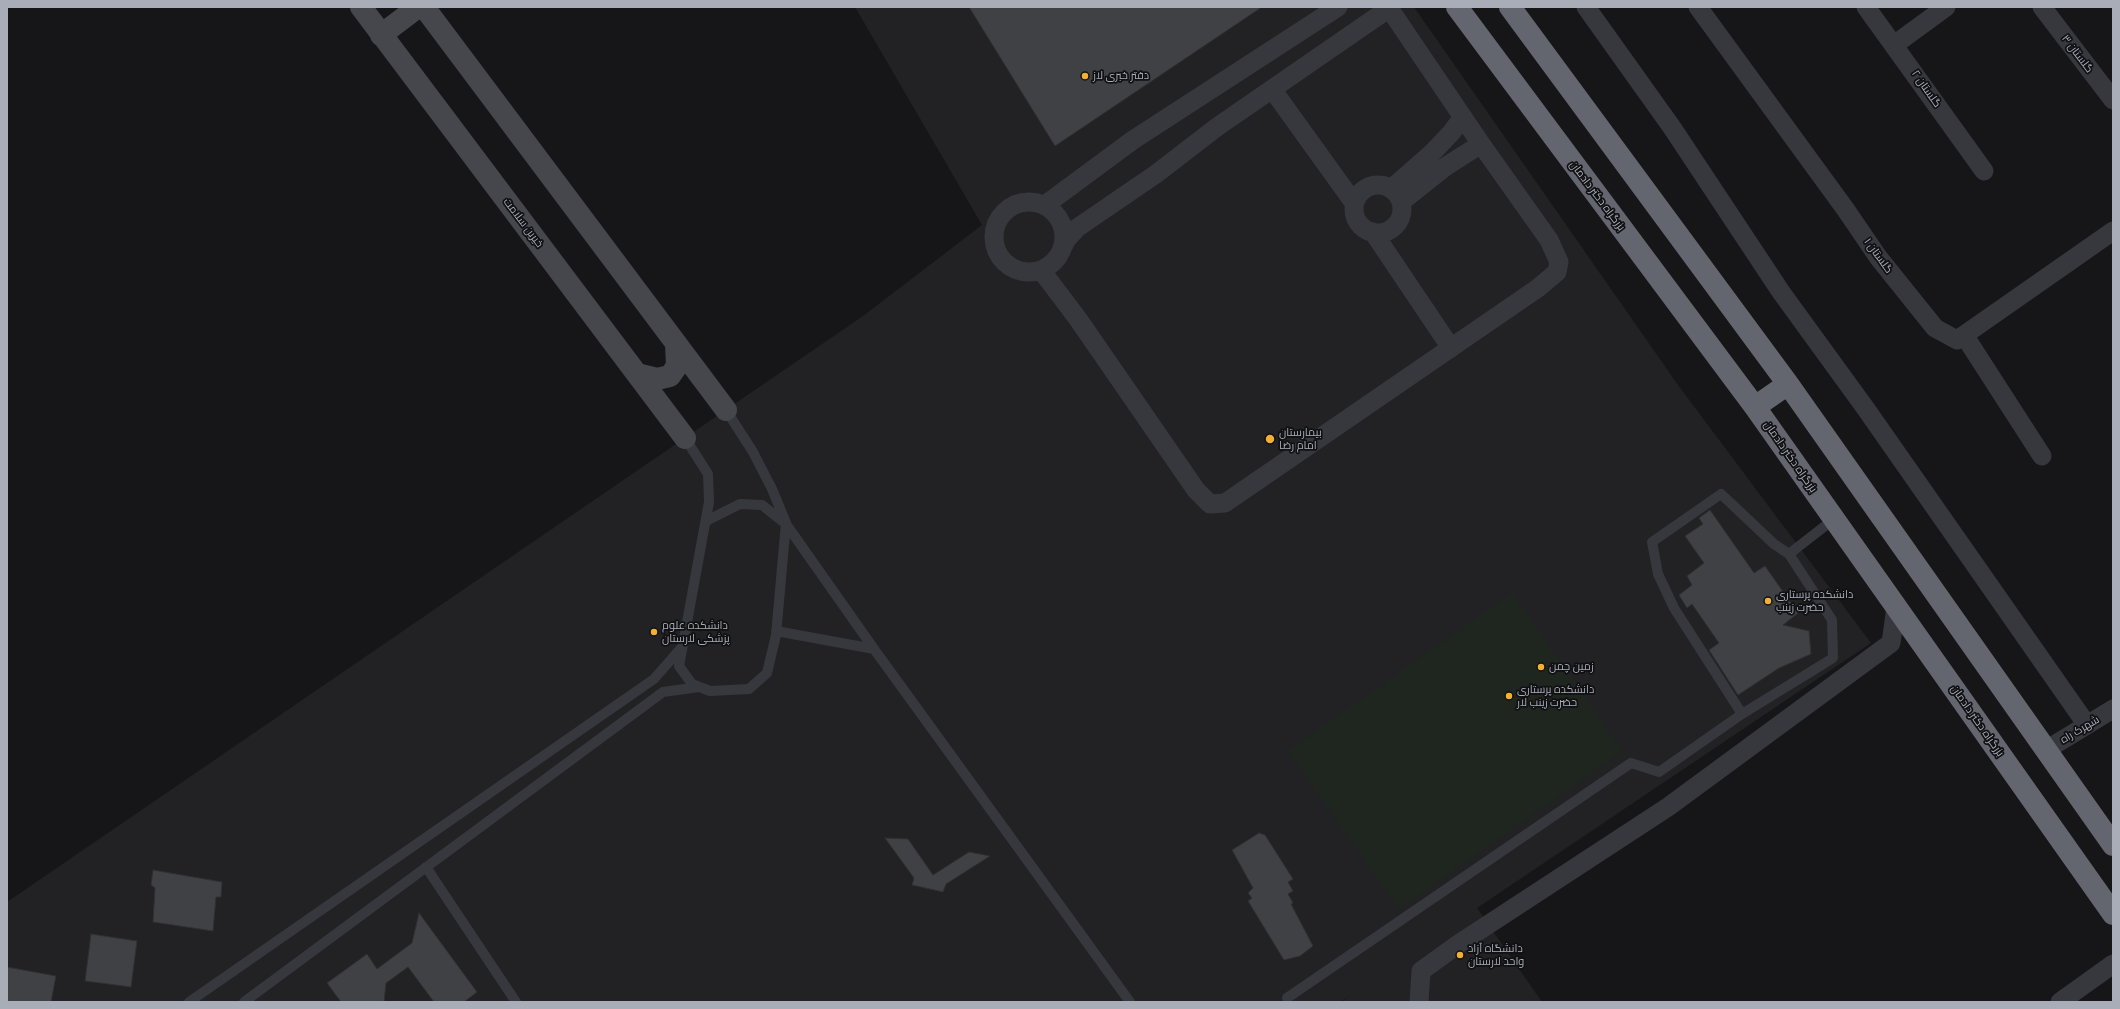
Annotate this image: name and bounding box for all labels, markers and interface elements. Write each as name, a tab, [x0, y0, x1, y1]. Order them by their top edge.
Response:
street label: گلستان ۳	[2058, 32, 2096, 76]
street label: گلستان ۲	[1908, 68, 1944, 110]
place label: دفتر خبری لاز	[1093, 69, 1149, 83]
marker: دفتر خبری لاز	[1080, 71, 1090, 81]
street label: بزرگراه دکتر دادمان	[1566, 158, 1628, 234]
street label: خیرین سلامت	[500, 196, 546, 250]
street label: گلستان ۱	[1861, 236, 1895, 276]
street label: بزرگراه دکتر دادمان	[1760, 419, 1820, 495]
place label: بیمارستان امام رضا	[1279, 426, 1322, 452]
marker: بیمارستان امام رضا	[1264, 433, 1276, 445]
place label: دانشکده پرستاری حضرت زینب	[1776, 588, 1853, 614]
marker: دانشکده پرستاری حضرت زینب	[1763, 596, 1773, 606]
place label: دانشکده علوم پزشکی لارستان	[662, 619, 730, 645]
marker: دانشکده علوم پزشکی لارستان	[649, 627, 659, 637]
place label: زمین چمن	[1549, 660, 1594, 674]
marker: زمین چمن	[1536, 662, 1546, 672]
place label: دانشکده پرستاری حضرت زینب لار	[1517, 683, 1594, 709]
street label: بزرگراه دکتر دادمان	[1947, 683, 2007, 759]
marker: دانشکده پرستاری حضرت زینب لار	[1504, 691, 1514, 701]
street label: شهرک راه	[2058, 713, 2102, 747]
place label: دانشگاه آزاد واحد لارستان	[1468, 942, 1524, 968]
marker: دانشگاه آزاد واحد لارستان	[1455, 950, 1465, 960]

